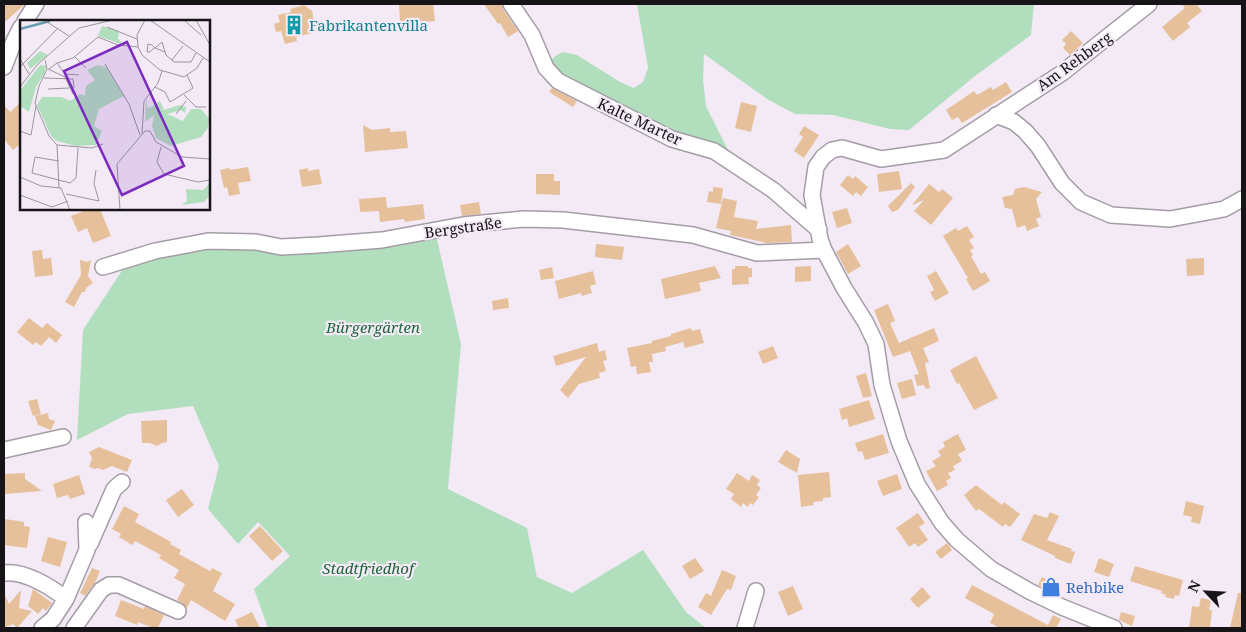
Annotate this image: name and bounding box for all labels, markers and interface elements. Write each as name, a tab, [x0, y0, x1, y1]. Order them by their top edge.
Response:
building icon: Fabrikantenvilla	[283, 14, 305, 36]
place label: Fabrikantenvilla	[309, 15, 428, 35]
inset map	[20, 20, 210, 210]
street label: Am Rehberg	[1032, 27, 1116, 95]
street label: Kalte Marter	[595, 93, 685, 149]
street label: Bergstraße	[423, 212, 503, 242]
park label: Bürgergärten	[325, 317, 420, 337]
park label: Stadtfriedhof	[322, 558, 417, 578]
north arrow	[1181, 567, 1231, 617]
shop icon: Rehbike	[1040, 576, 1062, 598]
place label: Rehbike	[1066, 577, 1124, 597]
text: N	[1183, 577, 1205, 595]

